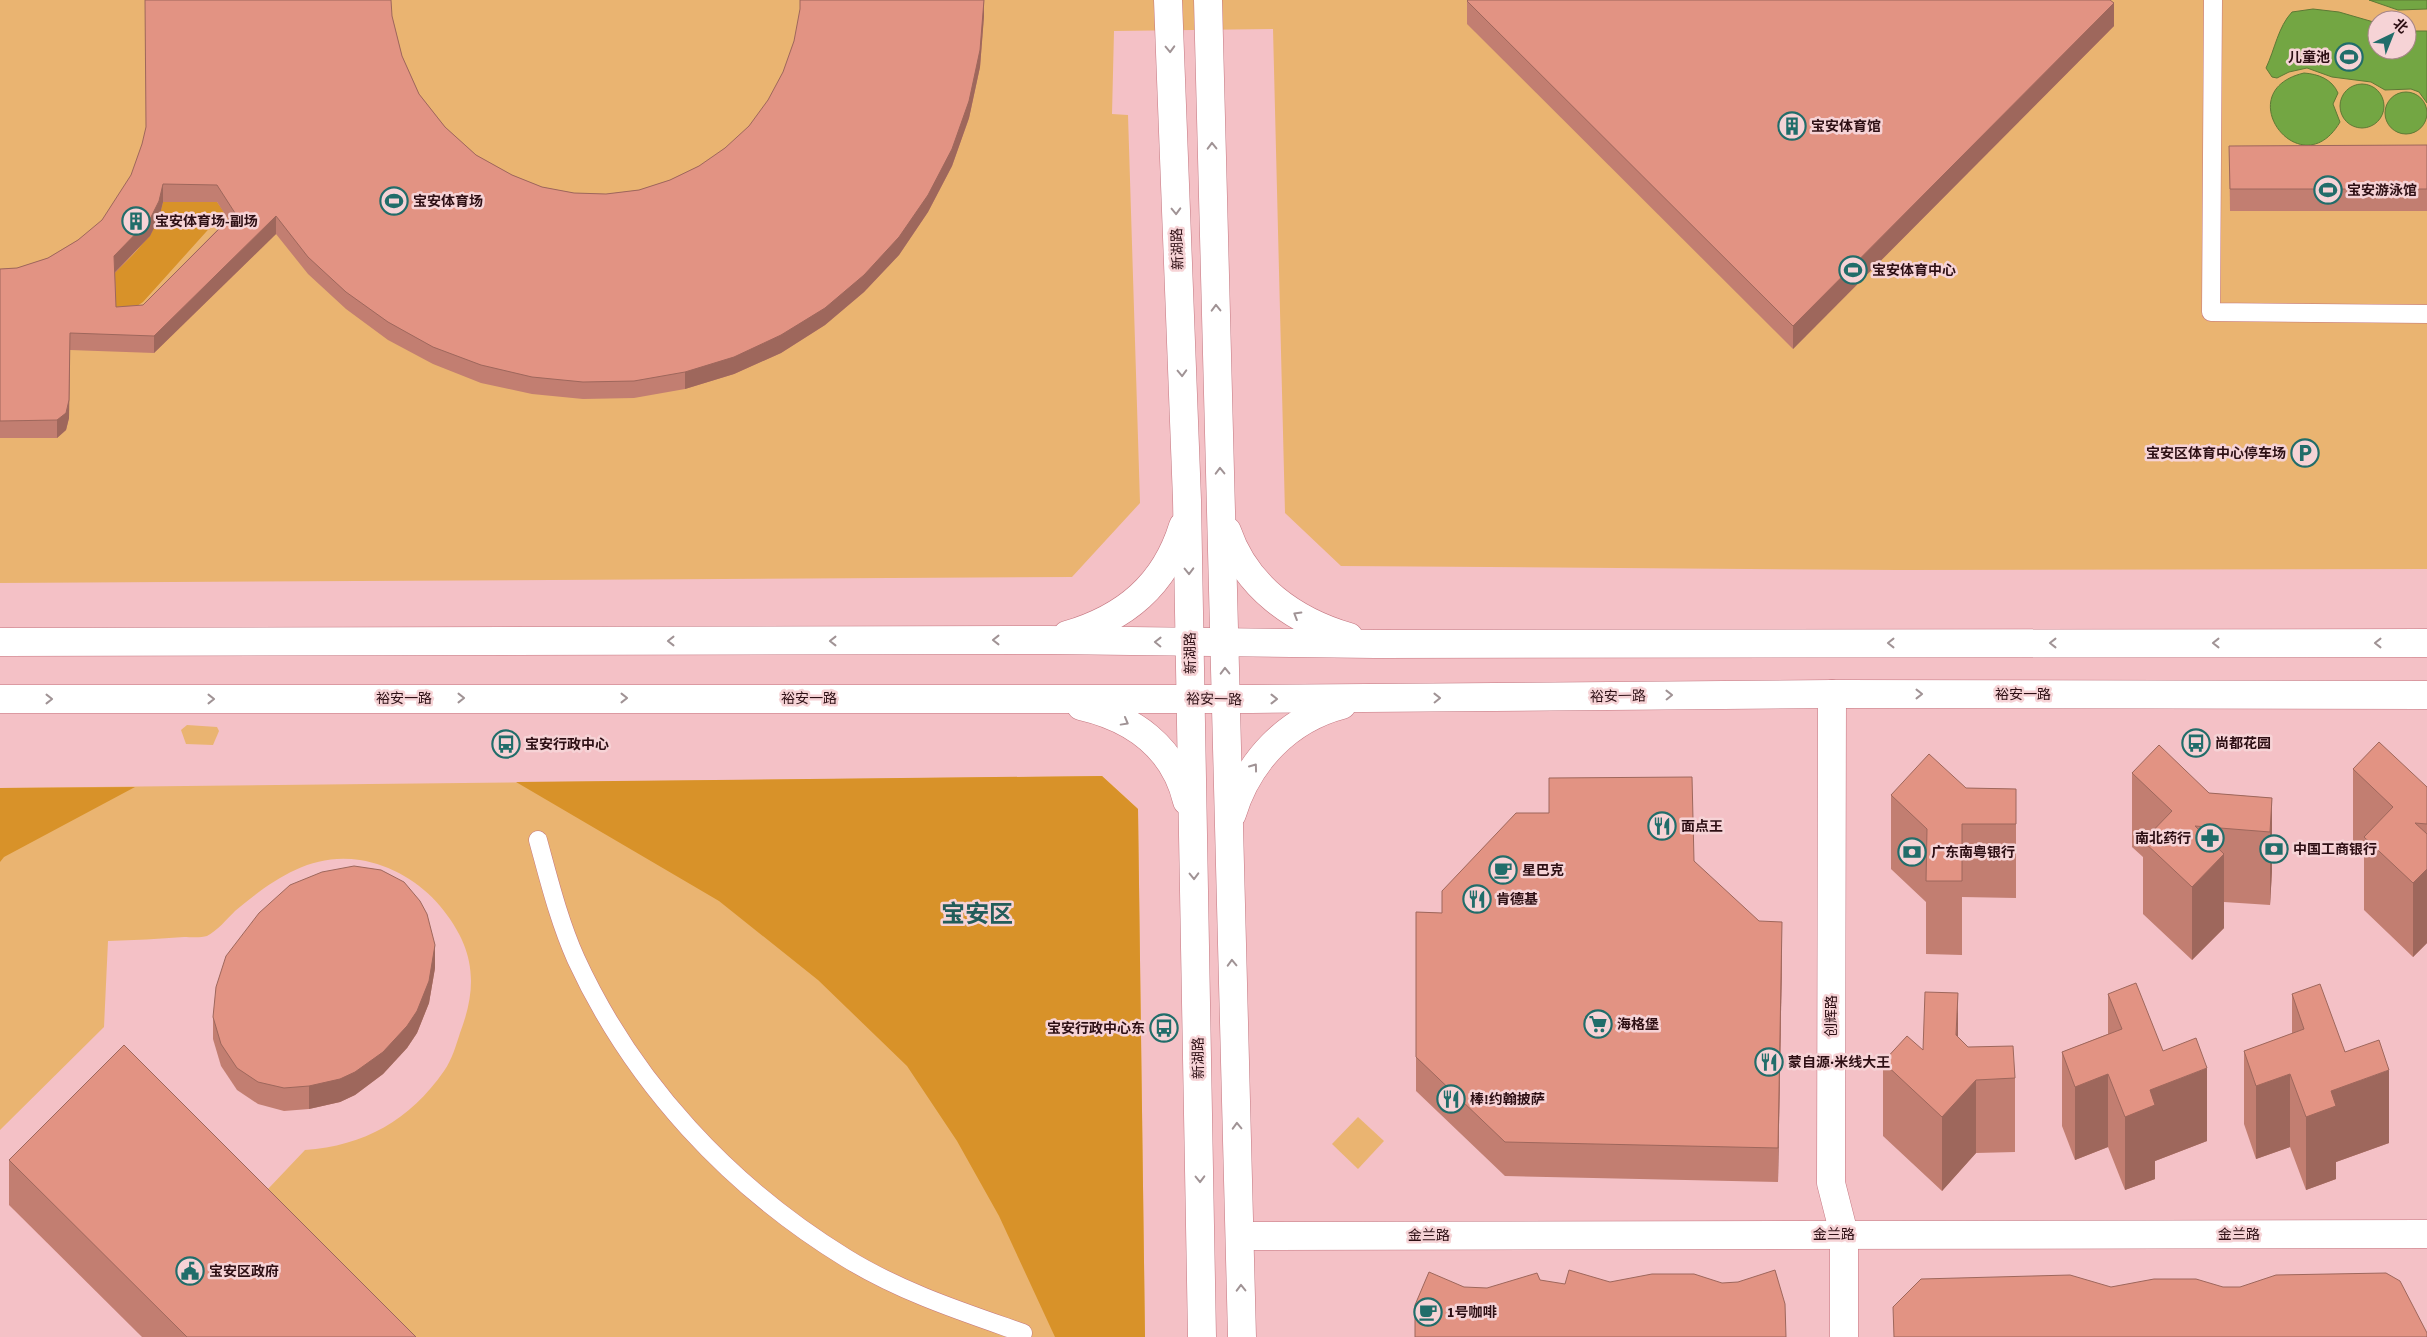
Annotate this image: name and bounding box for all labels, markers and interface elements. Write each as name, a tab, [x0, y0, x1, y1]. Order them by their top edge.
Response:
north arrow	[2367, 10, 2417, 60]
text: 北	[2388, 14, 2412, 38]
sports icon: 儿童池	[2334, 42, 2364, 72]
one-way arrow	[1164, 45, 1175, 53]
place label: 儿童池	[2288, 48, 2330, 68]
building icon: 宝安体育馆	[1777, 111, 1807, 141]
place label: 宝安体育馆	[1811, 117, 1881, 137]
one-way arrow	[1207, 142, 1218, 150]
sports icon: 宝安游泳馆	[2313, 175, 2343, 205]
place label: 宝安游泳馆	[2347, 181, 2417, 201]
sports icon: 宝安体育场	[379, 186, 409, 216]
place label: 宝安体育场	[413, 192, 483, 212]
building icon: 宝安体育场-副场	[121, 206, 151, 236]
one-way arrow	[1171, 208, 1181, 215]
place label: 宝安体育场-副场	[155, 212, 258, 232]
street label: 新湖路	[1167, 228, 1189, 270]
sports icon: 宝安体育中心	[1838, 255, 1868, 285]
place label: 宝安体育中心	[1872, 261, 1956, 281]
one-way arrow	[1211, 304, 1221, 312]
one-way arrow	[1177, 370, 1188, 378]
parking icon: 宝安区体育中心停车场	[2290, 438, 2320, 468]
place label: 宝安区体育中心停车场	[2146, 444, 2286, 464]
one-way arrow	[1215, 466, 1225, 474]
one-way arrow	[1184, 568, 1194, 575]
one-way arrow	[1293, 611, 1302, 621]
street label: 新湖路	[1181, 632, 1201, 674]
one-way arrow	[991, 635, 999, 645]
one-way arrow	[666, 636, 674, 646]
one-way arrow	[829, 636, 836, 646]
one-way arrow	[1154, 637, 1162, 647]
one-way arrow	[1887, 638, 1894, 648]
one-way arrow	[2049, 638, 2057, 648]
one-way arrow	[2212, 638, 2220, 648]
one-way arrow	[2374, 638, 2382, 648]
one-way arrow	[1220, 666, 1230, 674]
street label: 裕安一路	[1995, 685, 2051, 705]
street label: 裕安一路	[1590, 687, 1646, 707]
street label: 裕安一路	[376, 689, 432, 709]
street label: 裕安一路	[781, 689, 837, 709]
one-way arrow	[1916, 689, 1924, 699]
street label: 裕安一路	[1186, 690, 1242, 710]
one-way arrow	[1666, 690, 1674, 701]
one-way arrow	[458, 693, 465, 703]
one-way arrow	[620, 693, 628, 703]
one-way arrow	[1434, 693, 1441, 703]
one-way arrow	[45, 694, 53, 704]
one-way arrow	[208, 694, 215, 704]
one-way arrow	[1271, 694, 1279, 704]
one-way arrow	[1120, 715, 1129, 725]
bus stop icon: 尚都花园	[2181, 728, 2211, 758]
bus stop icon: 宝安行政中心	[491, 729, 521, 759]
place label: 尚都花园	[2215, 734, 2271, 754]
place label: 宝安行政中心	[525, 735, 609, 755]
one-way arrow	[1249, 764, 1257, 773]
restaurant icon: 面点王	[1647, 811, 1677, 841]
place label: 面点王	[1681, 817, 1723, 837]
pharmacy icon: 南北药行	[2195, 823, 2225, 853]
place label: 南北药行	[2135, 829, 2191, 849]
bank icon: 中国工商银行	[2259, 834, 2289, 864]
bank icon: 广东南粤银行	[1897, 837, 1927, 867]
place label: 中国工商银行	[2293, 840, 2377, 860]
place label: 广东南粤银行	[1931, 843, 2015, 863]
cafe icon: 星巴克	[1488, 855, 1518, 885]
place label: 星巴克	[1522, 861, 1564, 881]
one-way arrow	[1189, 873, 1200, 881]
restaurant icon: 肯德基	[1462, 884, 1492, 914]
place label: 肯德基	[1496, 890, 1538, 910]
district label: 宝安区	[941, 897, 1013, 932]
one-way arrow	[1227, 959, 1237, 967]
street label: 创辉路	[1822, 995, 1842, 1037]
supermarket icon: 海格堡	[1583, 1009, 1613, 1039]
bus stop icon: 宝安行政中心东	[1149, 1013, 1179, 1043]
place label: 海格堡	[1617, 1015, 1659, 1035]
place label: 宝安行政中心东	[1047, 1019, 1145, 1039]
street label: 新湖路	[1189, 1037, 1209, 1079]
restaurant icon: 蒙自源·米线大王	[1754, 1047, 1784, 1077]
place label: 蒙自源·米线大王	[1788, 1053, 1890, 1073]
restaurant icon: 棒!约翰披萨	[1436, 1084, 1466, 1114]
place label: 棒!约翰披萨	[1470, 1090, 1545, 1110]
one-way arrow	[1232, 1122, 1242, 1130]
one-way arrow	[1195, 1176, 1205, 1183]
street label: 金兰路	[1813, 1225, 1855, 1245]
street label: 金兰路	[2218, 1225, 2260, 1245]
street label: 金兰路	[1408, 1226, 1450, 1246]
public building icon: 宝安区政府	[175, 1256, 205, 1286]
place label: 宝安区政府	[209, 1262, 279, 1282]
one-way arrow	[1236, 1284, 1246, 1292]
cafe icon: 1号咖啡	[1413, 1297, 1443, 1327]
place label: 1号咖啡	[1447, 1303, 1497, 1323]

